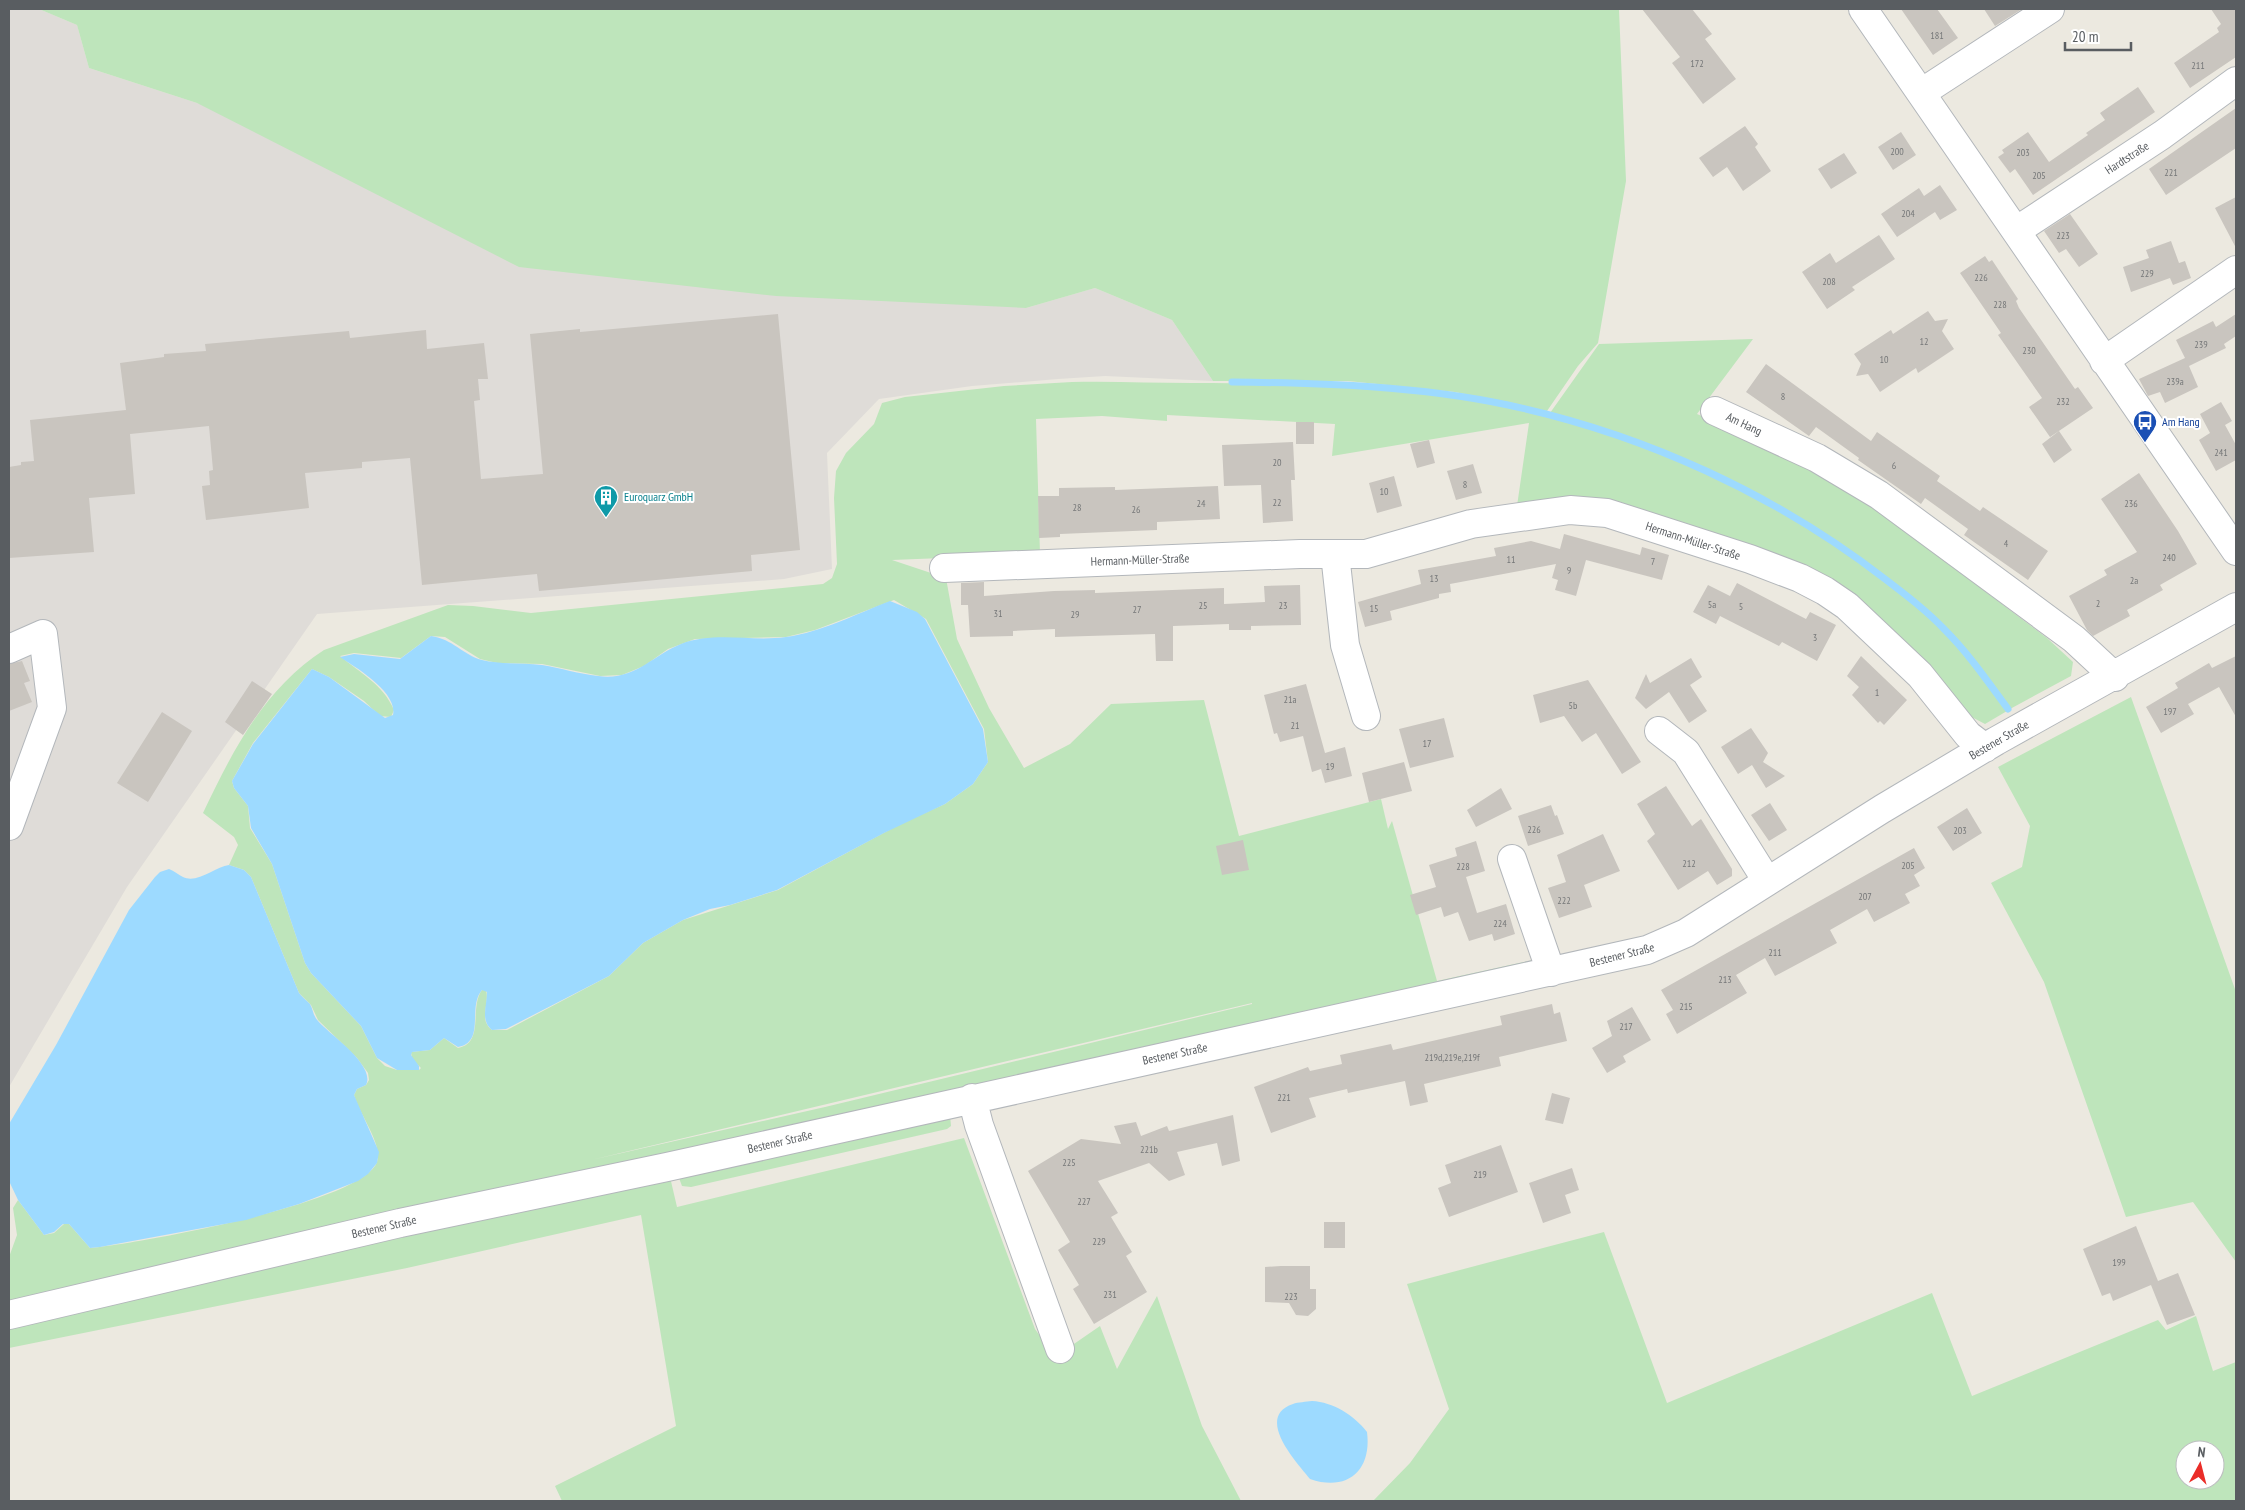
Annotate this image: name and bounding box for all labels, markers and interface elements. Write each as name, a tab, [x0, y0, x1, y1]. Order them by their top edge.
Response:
scale bar	[2065, 20, 2131, 52]
text: 20 m	[2072, 27, 2098, 46]
house number: 181	[1930, 29, 1944, 42]
house number: 172	[1690, 57, 1704, 70]
house number: 211	[2191, 59, 2205, 72]
street label: Hardtstraße	[2102, 138, 2152, 177]
house number: 200	[1890, 145, 1904, 158]
house number: 203	[2016, 146, 2030, 159]
house number: 221	[2164, 166, 2178, 179]
house number: 205	[2032, 169, 2046, 182]
house number: 204	[1901, 207, 1915, 220]
house number: 223	[2056, 229, 2070, 242]
house number: 229	[2140, 267, 2154, 280]
house number: 226	[1974, 271, 1988, 284]
house number: 208	[1822, 275, 1836, 288]
house number: 228	[1993, 298, 2007, 311]
house number: 12	[1920, 335, 1929, 348]
house number: 239	[2194, 338, 2208, 351]
house number: 230	[2022, 344, 2036, 357]
house number: 10	[1880, 353, 1889, 366]
house number: 239a	[2166, 375, 2184, 388]
house number: 8	[1781, 390, 1785, 403]
house number: 232	[2056, 395, 2070, 408]
street label: Am Hang	[1724, 409, 1764, 438]
bus stop icon: Am Hang	[2132, 409, 2158, 443]
place label: Am Hang	[2162, 414, 2200, 429]
house number: 241	[2214, 446, 2228, 459]
house number: 20	[1273, 456, 1282, 469]
house number: 6	[1892, 459, 1897, 472]
house number: 8	[1463, 478, 1467, 491]
building icon: Euroquarz GmbH	[593, 484, 619, 518]
house number: 10	[1380, 485, 1389, 498]
place label: Euroquarz GmbH	[624, 489, 693, 504]
house number: 22	[1273, 496, 1282, 509]
house number: 24	[1197, 497, 1206, 510]
house number: 236	[2124, 497, 2138, 510]
house number: 28	[1073, 501, 1082, 514]
house number: 26	[1132, 503, 1141, 516]
street label: Hermann-Müller-Straße	[1644, 518, 1743, 563]
house number: 4	[2004, 537, 2009, 550]
street label: Hermann-Müller-Straße	[1090, 550, 1190, 569]
house number: 240	[2162, 551, 2176, 564]
house number: 11	[1507, 553, 1516, 566]
house number: 7	[1651, 555, 1655, 568]
house number: 9	[1567, 564, 1571, 577]
house number: 13	[1430, 572, 1439, 585]
house number: 2a	[2130, 574, 2138, 587]
house number: 2	[2096, 597, 2100, 610]
house number: 5a	[1708, 598, 1716, 611]
house number: 25	[1199, 599, 1208, 612]
house number: 23	[1279, 599, 1288, 612]
house number: 5	[1739, 600, 1743, 613]
house number: 15	[1370, 602, 1379, 615]
house number: 27	[1133, 603, 1142, 616]
house number: 31	[994, 607, 1003, 620]
house number: 29	[1071, 608, 1080, 621]
house number: 3	[1813, 631, 1817, 644]
house number: 1	[1875, 686, 1879, 699]
house number: 21a	[1284, 693, 1297, 706]
house number: 5b	[1569, 699, 1577, 712]
house number: 197	[2163, 705, 2177, 718]
street label: Bestener Straße	[1966, 716, 2031, 763]
house number: 21	[1291, 719, 1300, 732]
house number: 17	[1423, 737, 1432, 750]
house number: 19	[1326, 760, 1335, 773]
house number: 226	[1527, 823, 1541, 836]
house number: 203	[1953, 824, 1967, 837]
house number: 212	[1682, 857, 1696, 870]
house number: 205	[1901, 859, 1915, 872]
house number: 228	[1456, 860, 1470, 873]
house number: 207	[1858, 890, 1872, 903]
house number: 222	[1557, 894, 1571, 907]
house number: 224	[1493, 917, 1507, 930]
street label: Bestener Straße	[1588, 939, 1656, 970]
house number: 211	[1768, 946, 1782, 959]
house number: 213	[1718, 973, 1732, 986]
house number: 215	[1679, 1000, 1693, 1013]
house number: 217	[1619, 1020, 1633, 1033]
street label: Bestener Straße	[1141, 1039, 1209, 1068]
house number: 219d,219e,219f	[1424, 1051, 1480, 1064]
house number: 221	[1277, 1091, 1291, 1104]
street label: Bestener Straße	[746, 1127, 814, 1156]
house number: 221b	[1140, 1143, 1158, 1156]
house number: 225	[1062, 1156, 1076, 1169]
house number: 219	[1473, 1168, 1487, 1181]
house number: 227	[1077, 1195, 1091, 1208]
street label: Bestener Straße	[350, 1212, 418, 1241]
house number: 229	[1092, 1235, 1106, 1248]
house number: 199	[2112, 1256, 2126, 1269]
house number: 231	[1103, 1288, 1117, 1301]
house number: 223	[1284, 1290, 1298, 1303]
north arrow	[2175, 1440, 2225, 1490]
text: N	[2197, 1443, 2206, 1461]

